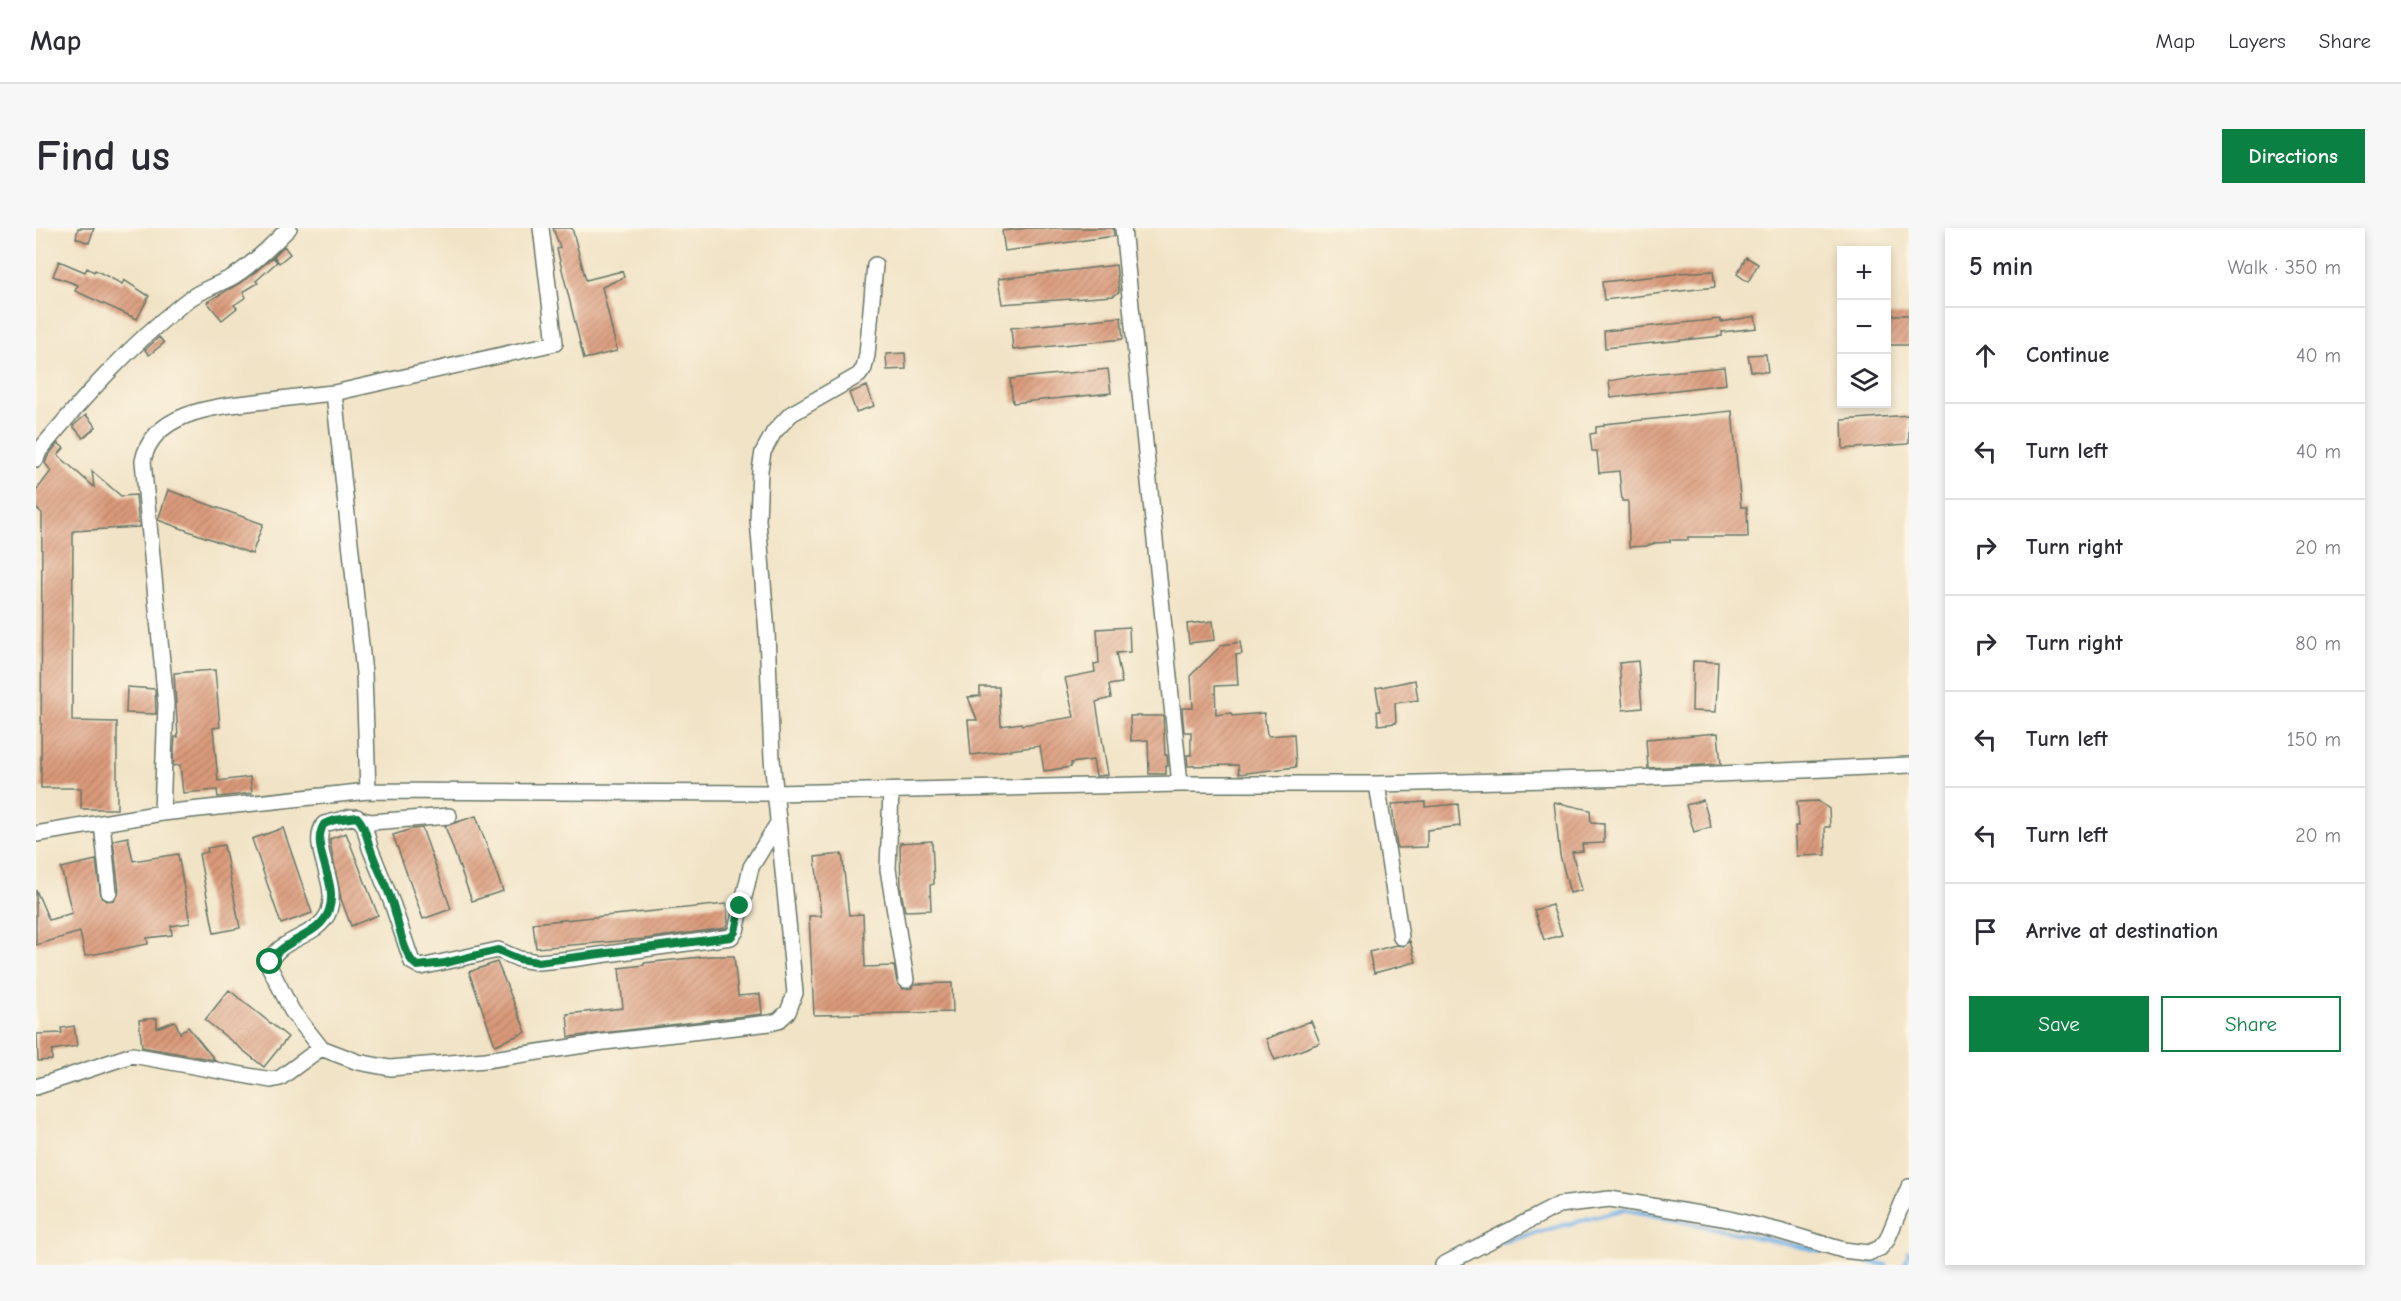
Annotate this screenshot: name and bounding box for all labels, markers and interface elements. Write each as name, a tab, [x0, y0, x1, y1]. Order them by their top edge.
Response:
text: Map	[30, 25, 81, 57]
text: Map	[2156, 29, 2195, 53]
text: Layers	[2228, 29, 2286, 53]
text: Share	[2319, 29, 2371, 53]
button: Directions	[2222, 129, 2365, 183]
text: Find us	[36, 132, 170, 181]
map controls	[1837, 246, 1891, 408]
button: +	[1837, 246, 1891, 300]
text: 5 min	[1969, 252, 2033, 282]
text: Walk · 350 m	[2227, 256, 2341, 279]
button: −	[1837, 300, 1891, 354]
icon: ahead	[1969, 339, 2002, 372]
text: Continue	[2026, 342, 2109, 368]
text: 40 m	[2296, 344, 2341, 367]
button: layers	[1837, 354, 1891, 408]
icon: left	[1969, 435, 2002, 468]
text: Turn left	[2026, 438, 2108, 464]
text: 40 m	[2296, 440, 2341, 463]
icon: right	[1969, 531, 2002, 564]
text: Turn right	[2026, 534, 2123, 560]
text: 20 m	[2295, 536, 2341, 559]
icon: right	[1969, 627, 2002, 660]
text: Turn right	[2026, 630, 2123, 656]
text: 80 m	[2295, 632, 2341, 655]
icon: left	[1969, 723, 2002, 756]
text: Turn left	[2026, 726, 2108, 752]
text: 150 m	[2287, 728, 2341, 751]
icon: left	[1969, 819, 2002, 852]
text: Turn left	[2026, 822, 2108, 848]
text: 20 m	[2295, 824, 2341, 847]
route end	[726, 892, 752, 918]
icon: arrive	[1969, 915, 2002, 948]
text: Arrive at destination	[2026, 918, 2218, 944]
route start	[256, 948, 282, 974]
button: Save	[1969, 996, 2149, 1052]
button: Share	[2161, 996, 2341, 1052]

